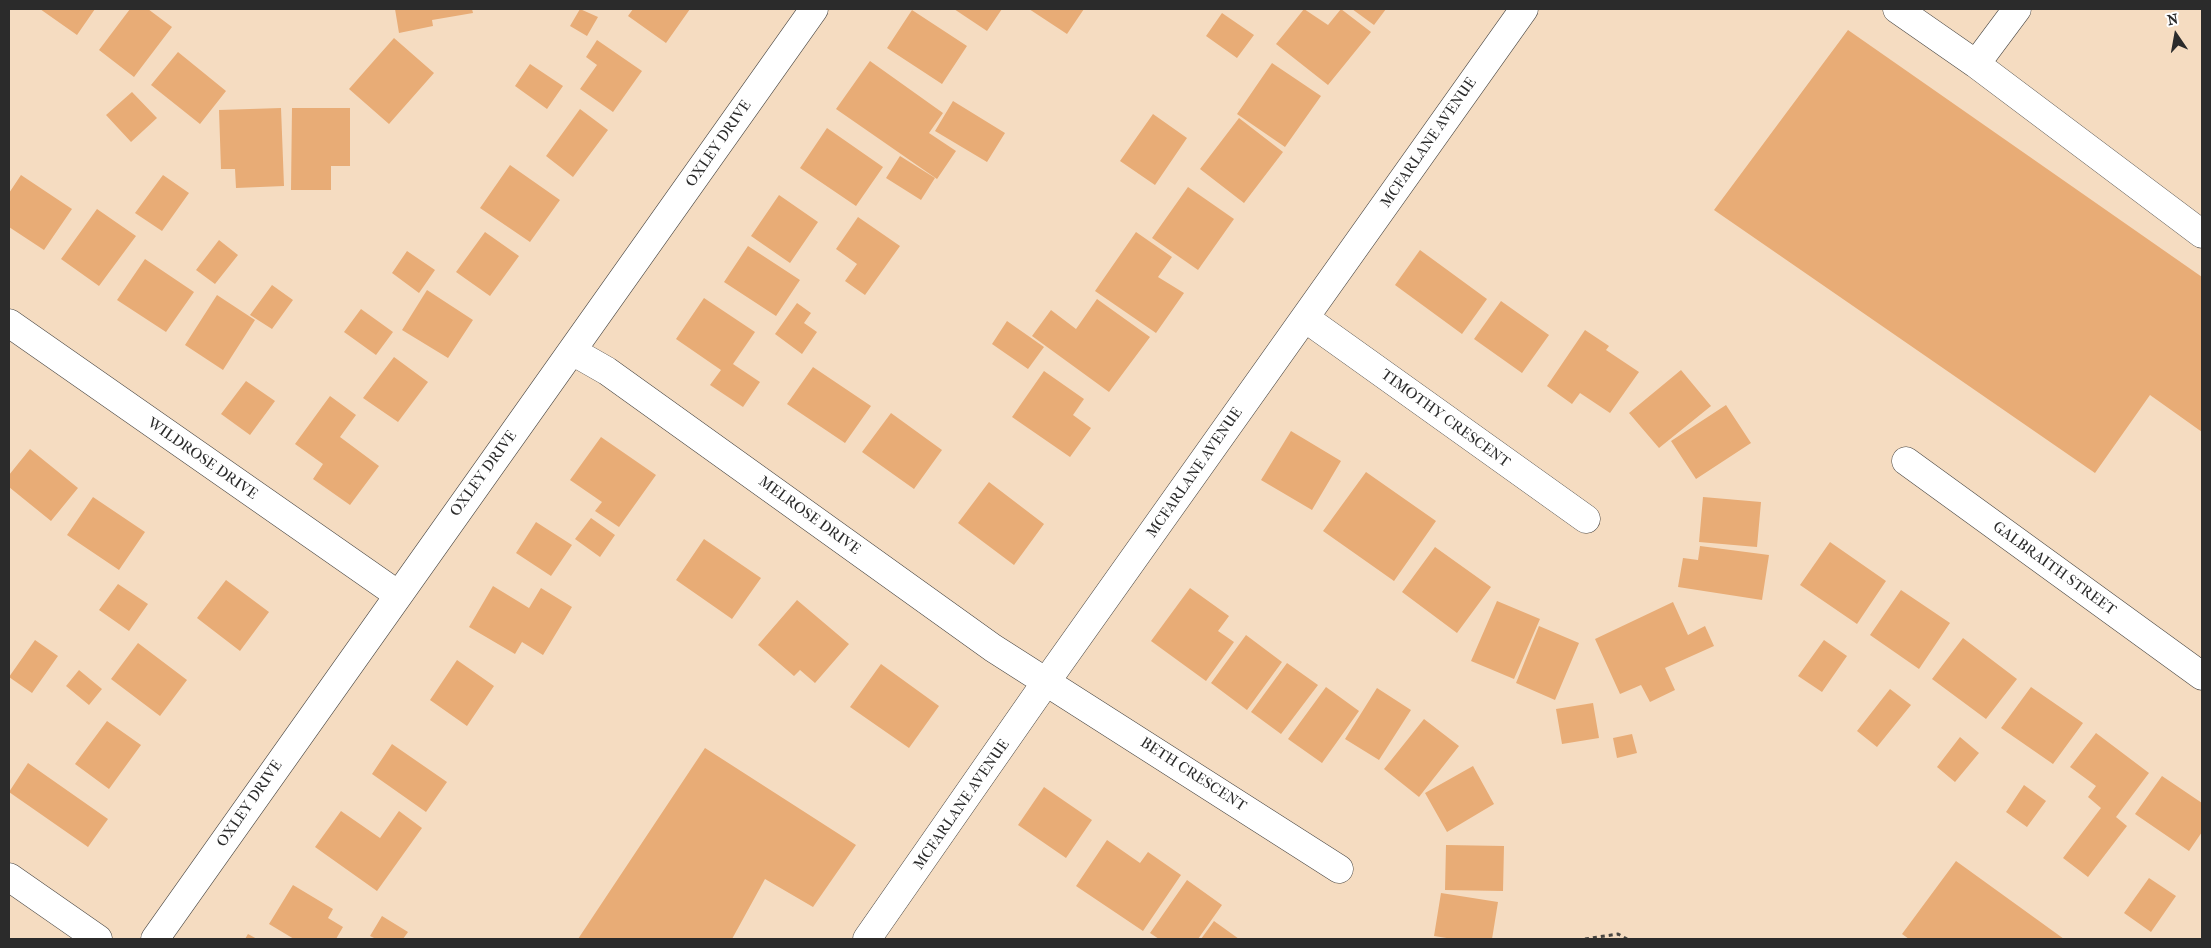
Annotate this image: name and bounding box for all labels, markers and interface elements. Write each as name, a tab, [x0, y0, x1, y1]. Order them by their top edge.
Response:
north arrow	[2151, 10, 2201, 60]
text: N	[2166, 10, 2180, 29]
street label: MCFARLANE AVENUE	[1377, 74, 1481, 212]
street label: OXLEY DRIVE	[682, 97, 756, 191]
street label: TIMOTHY CRESCENT	[1377, 366, 1513, 472]
street label: MCFARLANE AVENUE	[1143, 404, 1247, 542]
street label: WILDROSE DRIVE	[143, 414, 261, 504]
street label: OXLEY DRIVE	[447, 428, 521, 520]
street label: MELROSE DRIVE	[755, 473, 863, 559]
street label: GALBRAITH STREET	[1989, 518, 2119, 620]
street label: BETH CRESCENT	[1137, 734, 1249, 816]
street label: MCFARLANE AVENUE	[910, 736, 1014, 874]
street label: OXLEY DRIVE	[213, 757, 287, 851]

